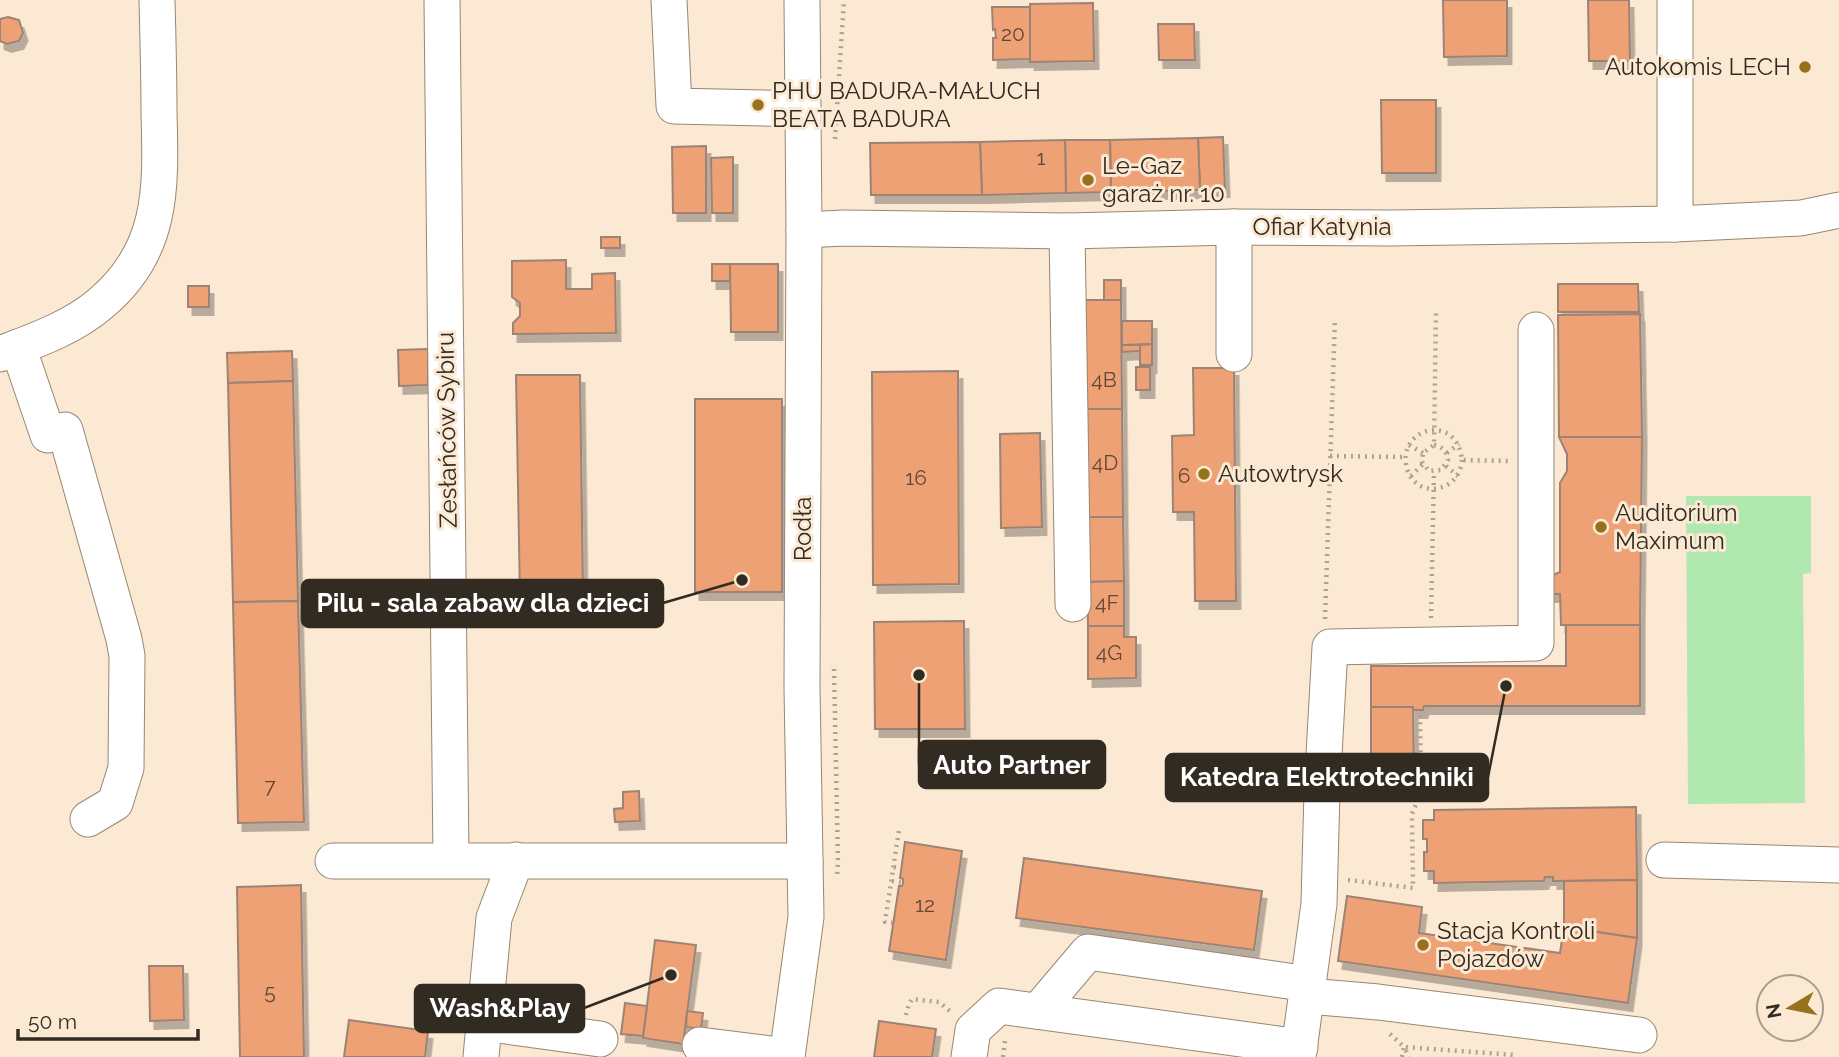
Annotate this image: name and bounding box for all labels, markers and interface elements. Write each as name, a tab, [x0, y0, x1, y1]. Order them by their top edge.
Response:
house number: 20	[1001, 21, 1025, 46]
place label: Autokomis LECH	[1605, 52, 1791, 81]
marker: Autokomis LECH	[1797, 59, 1813, 75]
place label: PHU BADURA-MAŁUCH BEATA BADURA	[772, 76, 1041, 133]
marker: PHU BADURA-MAŁUCH BEATA BADURA	[750, 97, 766, 113]
house number: 1	[1037, 145, 1046, 170]
place label: Le-Gaz garaż nr. 10	[1102, 151, 1225, 208]
marker: Le-Gaz garaż nr. 10	[1080, 172, 1096, 188]
street label: Ofiar Katynia	[1253, 212, 1391, 241]
street label: Zesłańców Sybiru	[430, 332, 463, 528]
house number: 4B	[1091, 367, 1117, 392]
house number: 4D	[1092, 450, 1118, 475]
place label: Autowtrysk	[1218, 459, 1343, 488]
house number: 6	[1178, 463, 1190, 488]
house number: 16	[905, 465, 927, 490]
marker: Autowtrysk	[1196, 466, 1212, 482]
street label: Rodła	[788, 497, 817, 561]
place label: Auditorium Maximum	[1615, 498, 1737, 555]
marker: Auditorium Maximum	[1593, 519, 1609, 535]
callout: Pilu - sala zabaw dla dzieci	[302, 580, 663, 627]
text: Pilu - sala zabaw dla dzieci	[317, 588, 649, 618]
house number: 4F	[1095, 590, 1119, 615]
house number: 4G	[1096, 640, 1122, 665]
callout: Auto Partner	[919, 741, 1105, 788]
text: Auto Partner	[933, 750, 1091, 780]
callout: Katedra Elektrotechniki	[1166, 754, 1488, 801]
text: Katedra Elektrotechniki	[1180, 762, 1474, 792]
house number: 7	[264, 773, 276, 798]
house number: 12	[915, 892, 935, 917]
place label: Stacja Kontroli Pojazdów	[1437, 916, 1595, 973]
marker: Stacja Kontroli Pojazdów	[1415, 937, 1431, 953]
north arrow	[1755, 973, 1825, 1043]
house number: 5	[264, 979, 276, 1004]
callout: Wash&Play	[415, 985, 584, 1032]
text: Wash&Play	[430, 993, 571, 1023]
scale bar	[18, 998, 198, 1042]
text: N	[1761, 1002, 1785, 1020]
text: 50 m	[28, 1009, 77, 1034]

